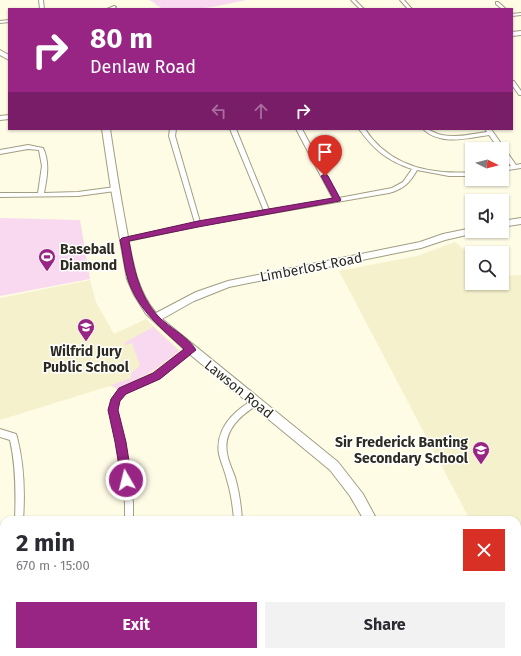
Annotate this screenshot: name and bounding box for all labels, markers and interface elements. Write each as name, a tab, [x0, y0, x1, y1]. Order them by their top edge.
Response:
text: 80 m	[90, 22, 153, 55]
icon: right	[24, 24, 76, 76]
text: Denlaw Road	[90, 56, 196, 78]
icon: left	[208, 100, 230, 122]
icon: ahead	[250, 100, 272, 122]
icon: right	[292, 100, 314, 122]
pin	[308, 135, 342, 176]
icon: arrive	[314, 141, 336, 163]
north arrow	[465, 142, 509, 186]
map controls	[465, 142, 509, 290]
button: sound	[465, 194, 509, 238]
place label: Baseball Diamond	[60, 241, 117, 274]
button: search	[465, 246, 509, 290]
sports icon: Baseball Diamond	[37, 247, 57, 272]
street label: Limberlost Road	[258, 249, 364, 286]
school or university icon: Wilfrid Jury Public School	[76, 317, 96, 342]
place label: Wilfrid Jury Public School	[43, 343, 130, 376]
street label: Lawson Road	[201, 357, 276, 422]
place label: Sir Frederick Banting Secondary School	[335, 434, 469, 467]
school or university icon: Sir Frederick Banting Secondary School	[471, 440, 491, 465]
position arrow	[105, 459, 147, 501]
text: 2 min	[16, 529, 75, 557]
button: close	[463, 529, 505, 571]
text: 670 m · 15:00	[16, 558, 90, 573]
button: Exit	[16, 602, 257, 648]
button: Share	[265, 602, 505, 648]

